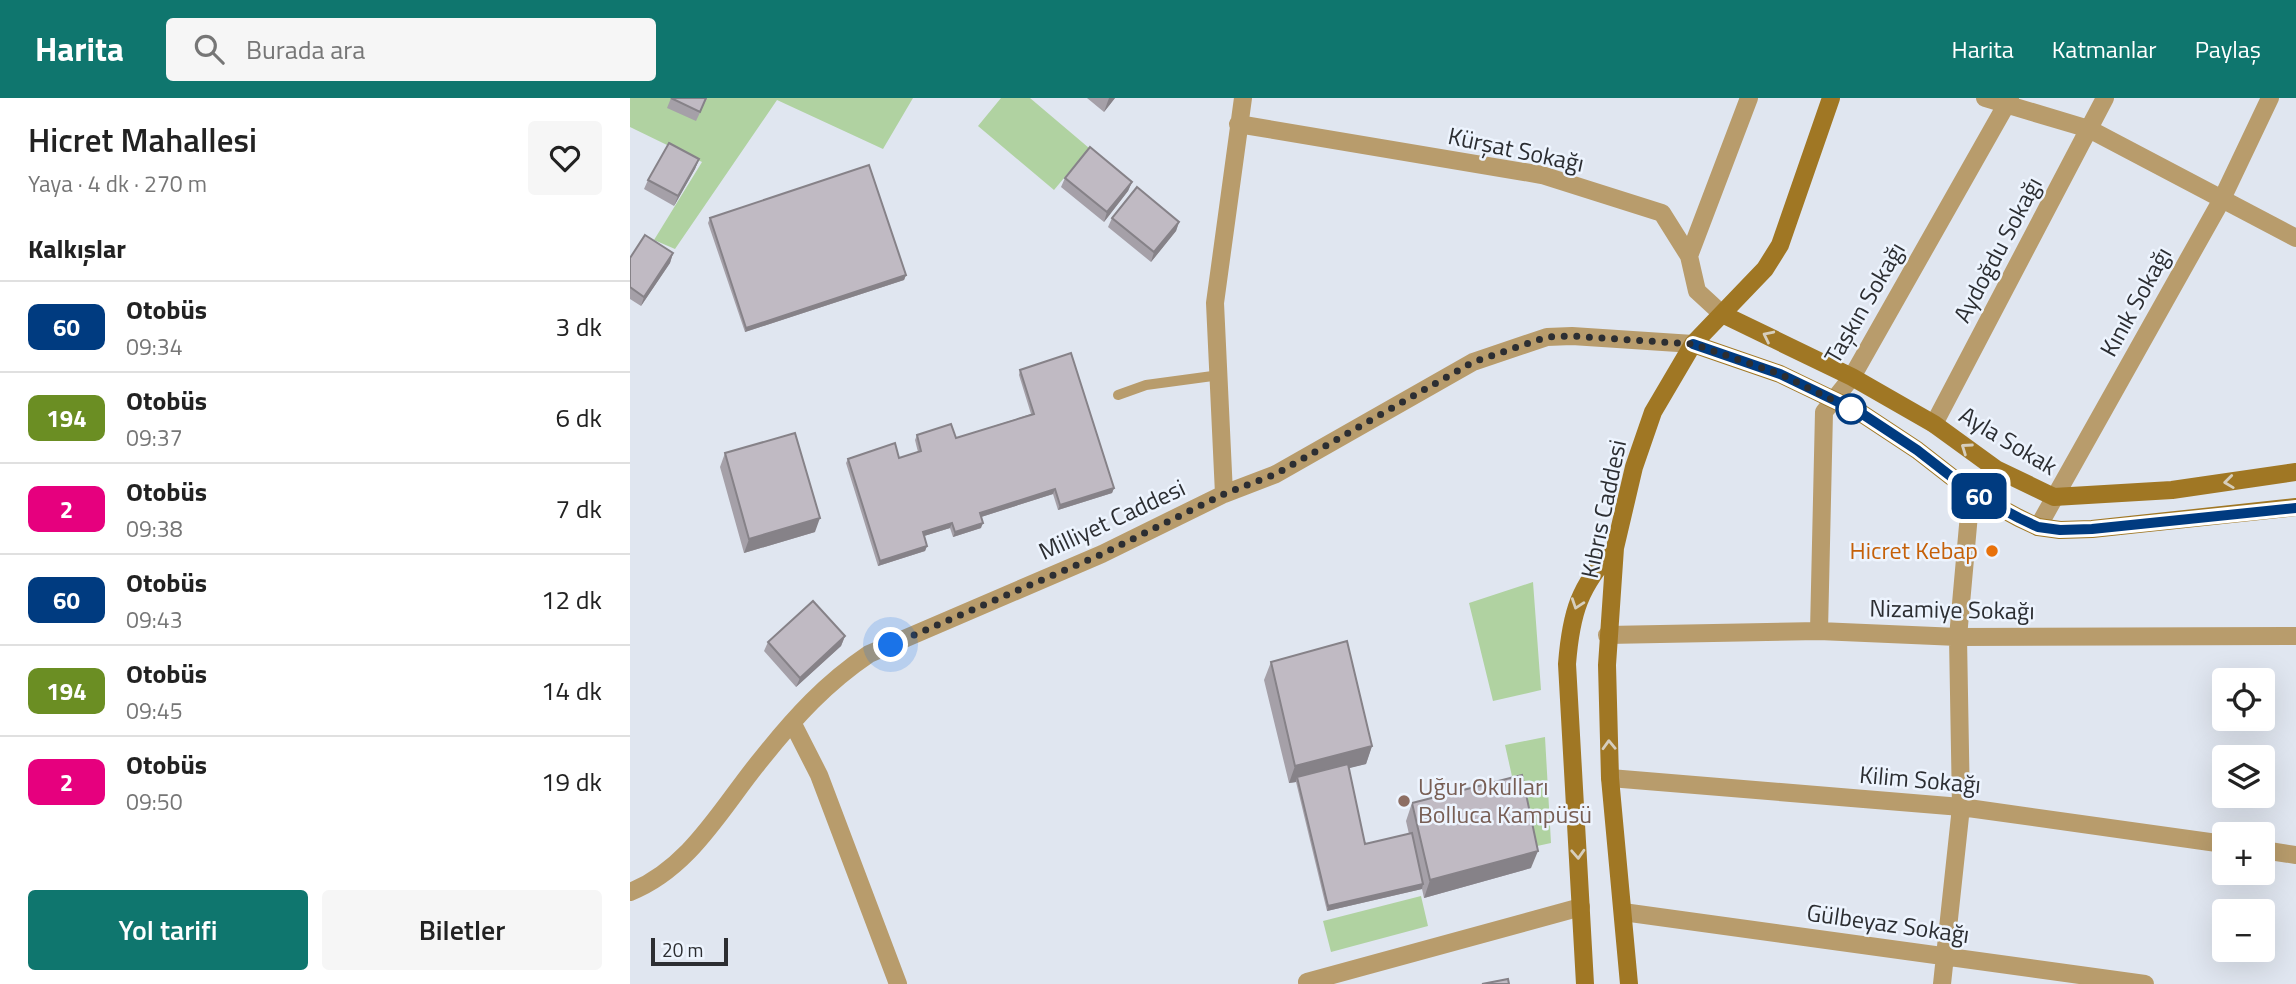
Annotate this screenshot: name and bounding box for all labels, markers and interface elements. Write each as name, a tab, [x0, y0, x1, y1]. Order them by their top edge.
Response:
search box	[166, 18, 656, 81]
text: Harita	[35, 24, 124, 74]
icon: search	[190, 30, 228, 68]
text: Burada ara	[246, 30, 365, 69]
text: Harita	[1951, 31, 2014, 67]
text: Katmanlar	[2052, 31, 2157, 67]
text: Paylaş	[2195, 31, 2261, 67]
text: Hicret Mahallesi	[28, 115, 257, 165]
street label: Kürşat Sokağı	[1445, 117, 1587, 181]
button: heart	[528, 121, 602, 195]
text: Yaya · 4 dk · 270 m	[28, 166, 207, 201]
street label: Aydoğdu Sokağı	[1944, 170, 2051, 329]
text: Kalkışlar	[28, 229, 126, 268]
street label: Taşkın Sokağı	[1815, 235, 1914, 370]
street label: Kınık Sokağı	[2090, 240, 2180, 363]
text: Otobüs	[126, 290, 207, 329]
text: 3 dk	[556, 307, 602, 346]
text: 60	[53, 309, 80, 345]
text: 09:34	[126, 329, 183, 364]
one-way arrow	[1763, 331, 1775, 345]
text: Otobüs	[126, 381, 207, 420]
unlabelled marker	[1836, 394, 1866, 424]
street label: Ayla Sokak	[1953, 397, 2065, 484]
text: 6 dk	[556, 398, 602, 437]
text: 194	[46, 400, 87, 436]
text: 09:37	[126, 420, 183, 455]
street label: Kıbrıs Caddesi	[1571, 436, 1635, 581]
one-way arrow	[1961, 443, 1974, 456]
street label: Milliyet Caddesi	[1032, 469, 1191, 569]
text: Otobüs	[126, 472, 207, 511]
line badge: 60	[1948, 473, 2010, 519]
one-way arrow	[2223, 475, 2234, 490]
text: 60	[1966, 478, 1992, 514]
text: 7 dk	[556, 489, 602, 528]
text: 2	[60, 491, 73, 527]
text: 09:38	[126, 511, 183, 546]
place label: Hicret Kebap	[1850, 532, 1978, 568]
marker: Hicret Kebap	[1984, 543, 2000, 559]
text: Otobüs	[126, 563, 207, 602]
text: 12 dk	[541, 580, 602, 619]
text: 60	[53, 582, 80, 618]
street label: Nizamiye Sokağı	[1869, 590, 2035, 628]
one-way arrow	[1571, 597, 1585, 609]
text: 09:43	[126, 602, 183, 637]
your location	[873, 627, 908, 662]
text: Otobüs	[126, 654, 207, 693]
map controls	[2212, 668, 2275, 962]
button: locate	[2212, 668, 2275, 731]
text: 14 dk	[541, 671, 602, 710]
text: 194	[46, 673, 87, 709]
text: 09:45	[126, 693, 183, 728]
one-way arrow	[1602, 739, 1617, 750]
text: Otobüs	[126, 745, 207, 784]
button: layers	[2212, 745, 2275, 808]
street label: Kilim Sokağı	[1858, 756, 1982, 802]
text: 19 dk	[541, 762, 602, 801]
text: 2	[60, 764, 73, 800]
place label: Uğur Okulları Bolluca Kampüsü	[1418, 768, 1592, 832]
text: 09:50	[126, 784, 183, 819]
marker: Uğur Okulları Bolluca Kampüsü	[1396, 793, 1412, 809]
button: +	[2212, 822, 2275, 885]
one-way arrow	[1570, 849, 1585, 860]
button: Yol tarifi	[28, 890, 308, 970]
button: Biletler	[322, 890, 602, 970]
street label: Gülbeyaz Sokağı	[1804, 894, 1972, 952]
button: −	[2212, 899, 2275, 962]
scale bar	[651, 935, 728, 967]
text: 20 m	[662, 935, 703, 964]

